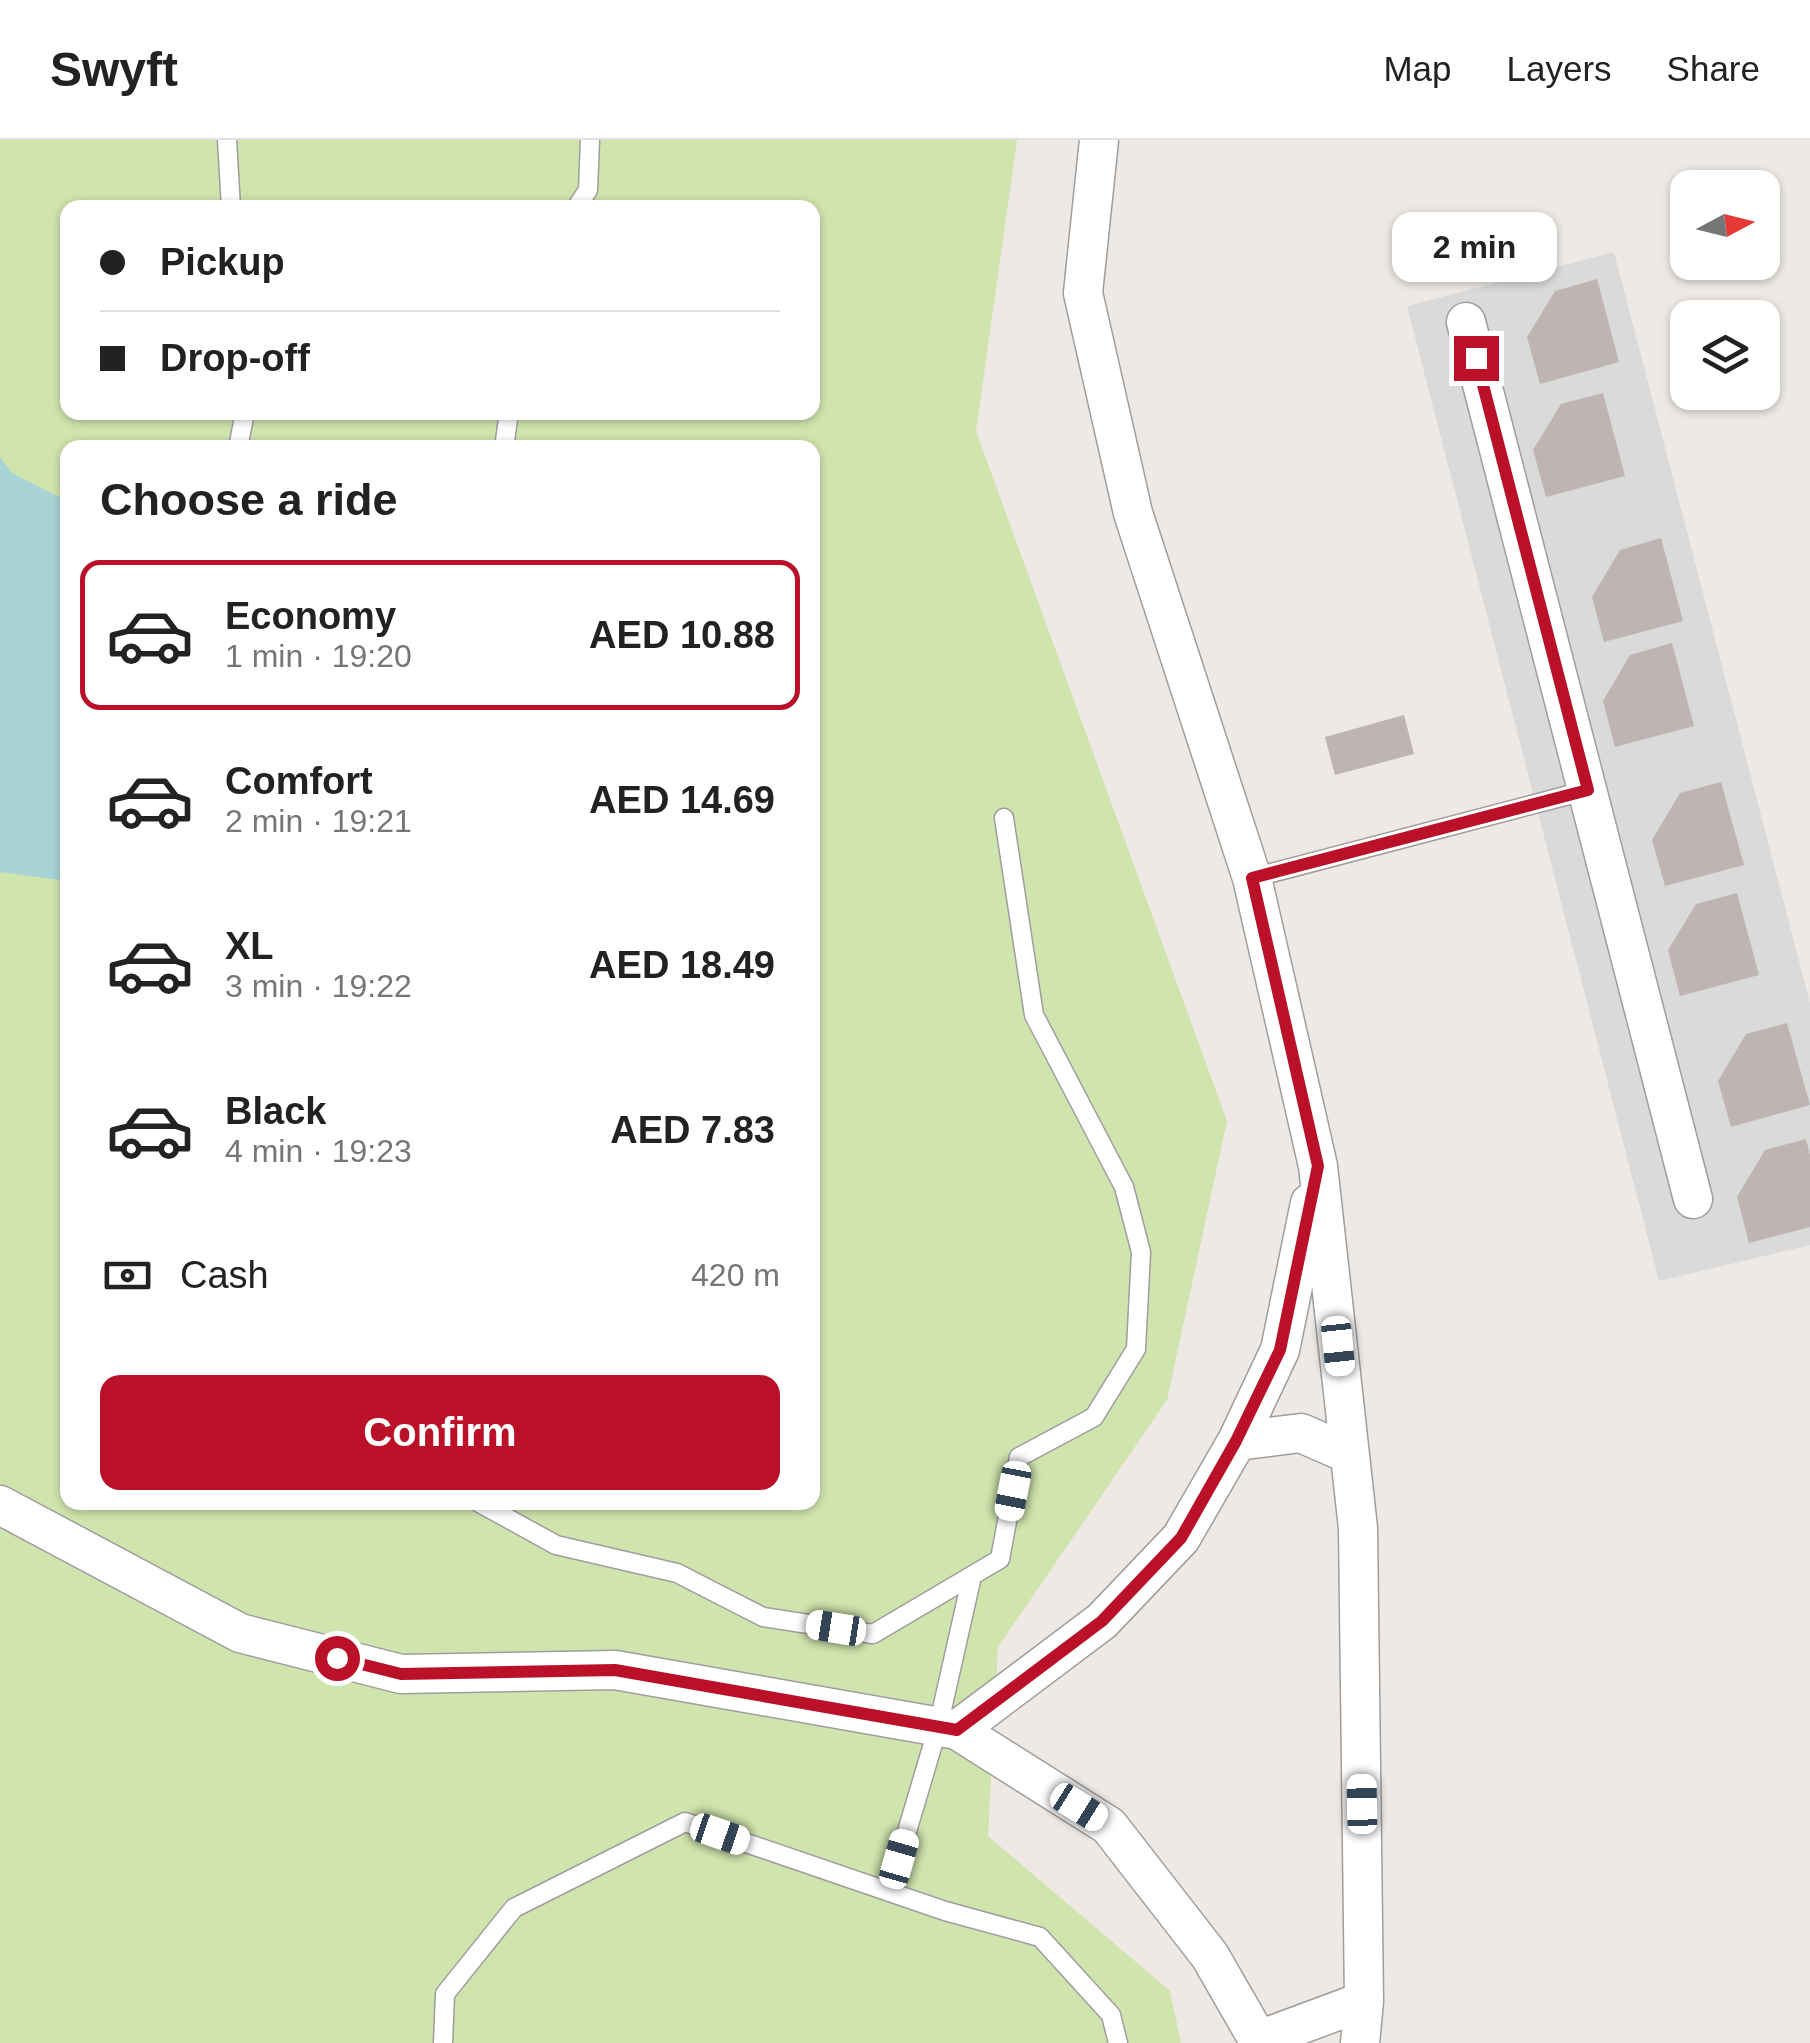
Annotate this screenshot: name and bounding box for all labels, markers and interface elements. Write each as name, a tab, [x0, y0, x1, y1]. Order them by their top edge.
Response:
text: Swyft	[50, 43, 178, 96]
text: Map	[1383, 49, 1452, 88]
text: Layers	[1507, 49, 1612, 88]
text: Share	[1667, 49, 1760, 88]
north arrow	[1670, 170, 1780, 280]
map controls	[1670, 170, 1780, 410]
callout: 2 min	[1394, 213, 1558, 283]
text: 2 min	[1433, 229, 1516, 265]
text: Pickup	[160, 241, 285, 283]
button: layers	[1670, 300, 1780, 410]
route end	[1454, 336, 1499, 381]
text: Drop-off	[160, 337, 310, 379]
text: Choose a ride	[100, 474, 398, 525]
icon: car	[105, 590, 195, 680]
text: Economy	[225, 595, 396, 637]
text: AED 10.88	[589, 614, 775, 656]
text: 1 min · 19:20	[225, 638, 412, 674]
icon: car	[105, 755, 195, 845]
text: Comfort	[225, 760, 373, 802]
text: AED 14.69	[589, 779, 775, 821]
text: 2 min · 19:21	[225, 803, 412, 839]
icon: car	[105, 920, 195, 1010]
text: XL	[225, 925, 274, 967]
text: AED 18.49	[589, 944, 775, 986]
text: 3 min · 19:22	[225, 968, 412, 1004]
icon: car	[105, 1085, 195, 1175]
text: Black	[225, 1090, 326, 1132]
text: AED 7.83	[610, 1109, 775, 1151]
text: 4 min · 19:23	[225, 1133, 412, 1169]
icon: cash	[100, 1248, 155, 1303]
text: Cash	[180, 1254, 269, 1296]
text: 420 m	[691, 1257, 780, 1293]
car	[1320, 1315, 1356, 1377]
button: Confirm	[100, 1375, 780, 1490]
car	[993, 1459, 1033, 1523]
car	[804, 1608, 868, 1648]
route start	[315, 1636, 360, 1681]
car	[1346, 1774, 1378, 1834]
car	[1046, 1778, 1112, 1836]
car	[687, 1810, 753, 1858]
car	[876, 1826, 922, 1892]

